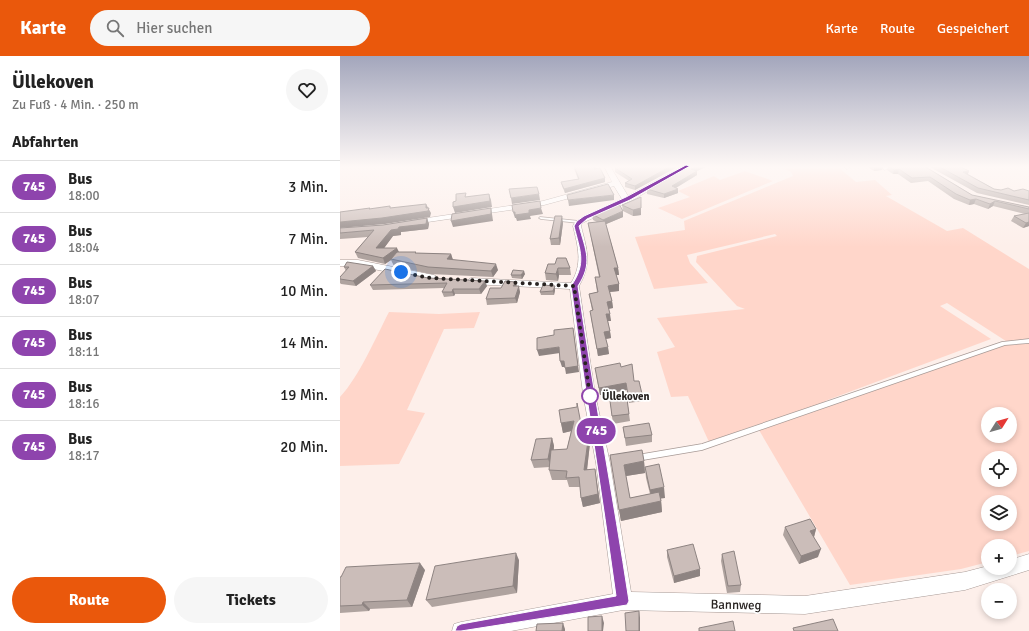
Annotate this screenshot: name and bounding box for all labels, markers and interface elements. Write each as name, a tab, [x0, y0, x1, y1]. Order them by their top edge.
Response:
search box	[90, 10, 370, 46]
text: Karte	[20, 16, 66, 40]
icon: search	[104, 17, 126, 39]
text: Hier suchen	[136, 19, 212, 37]
text: Karte	[825, 20, 858, 37]
text: Route	[880, 20, 915, 37]
text: Gespeichert	[937, 20, 1009, 37]
button: heart	[286, 69, 328, 111]
text: Üllekoven	[12, 70, 94, 94]
text: Zu Fuß · 4 Min. · 250 m	[12, 97, 139, 113]
text: Abfahrten	[12, 133, 79, 151]
text: Bus	[68, 170, 92, 188]
text: 745	[23, 178, 45, 195]
text: 3 Min.	[288, 178, 328, 196]
text: 18:00	[68, 188, 100, 204]
text: Bus	[68, 222, 92, 240]
text: 745	[23, 230, 45, 247]
text: 7 Min.	[288, 230, 328, 248]
text: 18:04	[68, 240, 100, 256]
your location	[391, 262, 411, 282]
text: Bus	[68, 274, 92, 292]
text: 745	[23, 282, 45, 299]
text: 10 Min.	[280, 282, 328, 300]
text: 18:07	[68, 292, 100, 308]
text: Bus	[68, 326, 92, 344]
text: 745	[23, 334, 45, 351]
text: 14 Min.	[280, 334, 328, 352]
text: 18:11	[68, 344, 100, 360]
text: Bus	[68, 378, 92, 396]
text: 745	[23, 386, 45, 403]
text: 19 Min.	[280, 386, 328, 404]
marker: Üllekoven	[581, 387, 599, 405]
place label: Üllekoven	[602, 389, 649, 403]
text: 18:16	[68, 396, 100, 412]
north arrow	[981, 407, 1017, 443]
map controls	[981, 407, 1017, 619]
line badge: 745	[573, 418, 619, 444]
text: 745	[585, 422, 607, 439]
text: Bus	[68, 430, 92, 448]
text: 745	[23, 438, 45, 455]
text: 20 Min.	[280, 438, 328, 456]
text: 18:17	[68, 448, 100, 464]
button: locate	[981, 451, 1017, 487]
button: layers	[981, 495, 1017, 531]
button: +	[981, 539, 1017, 575]
button: Route	[12, 577, 166, 623]
button: Tickets	[174, 577, 328, 623]
button: −	[981, 583, 1017, 619]
street label: Bannweg	[710, 597, 762, 613]

